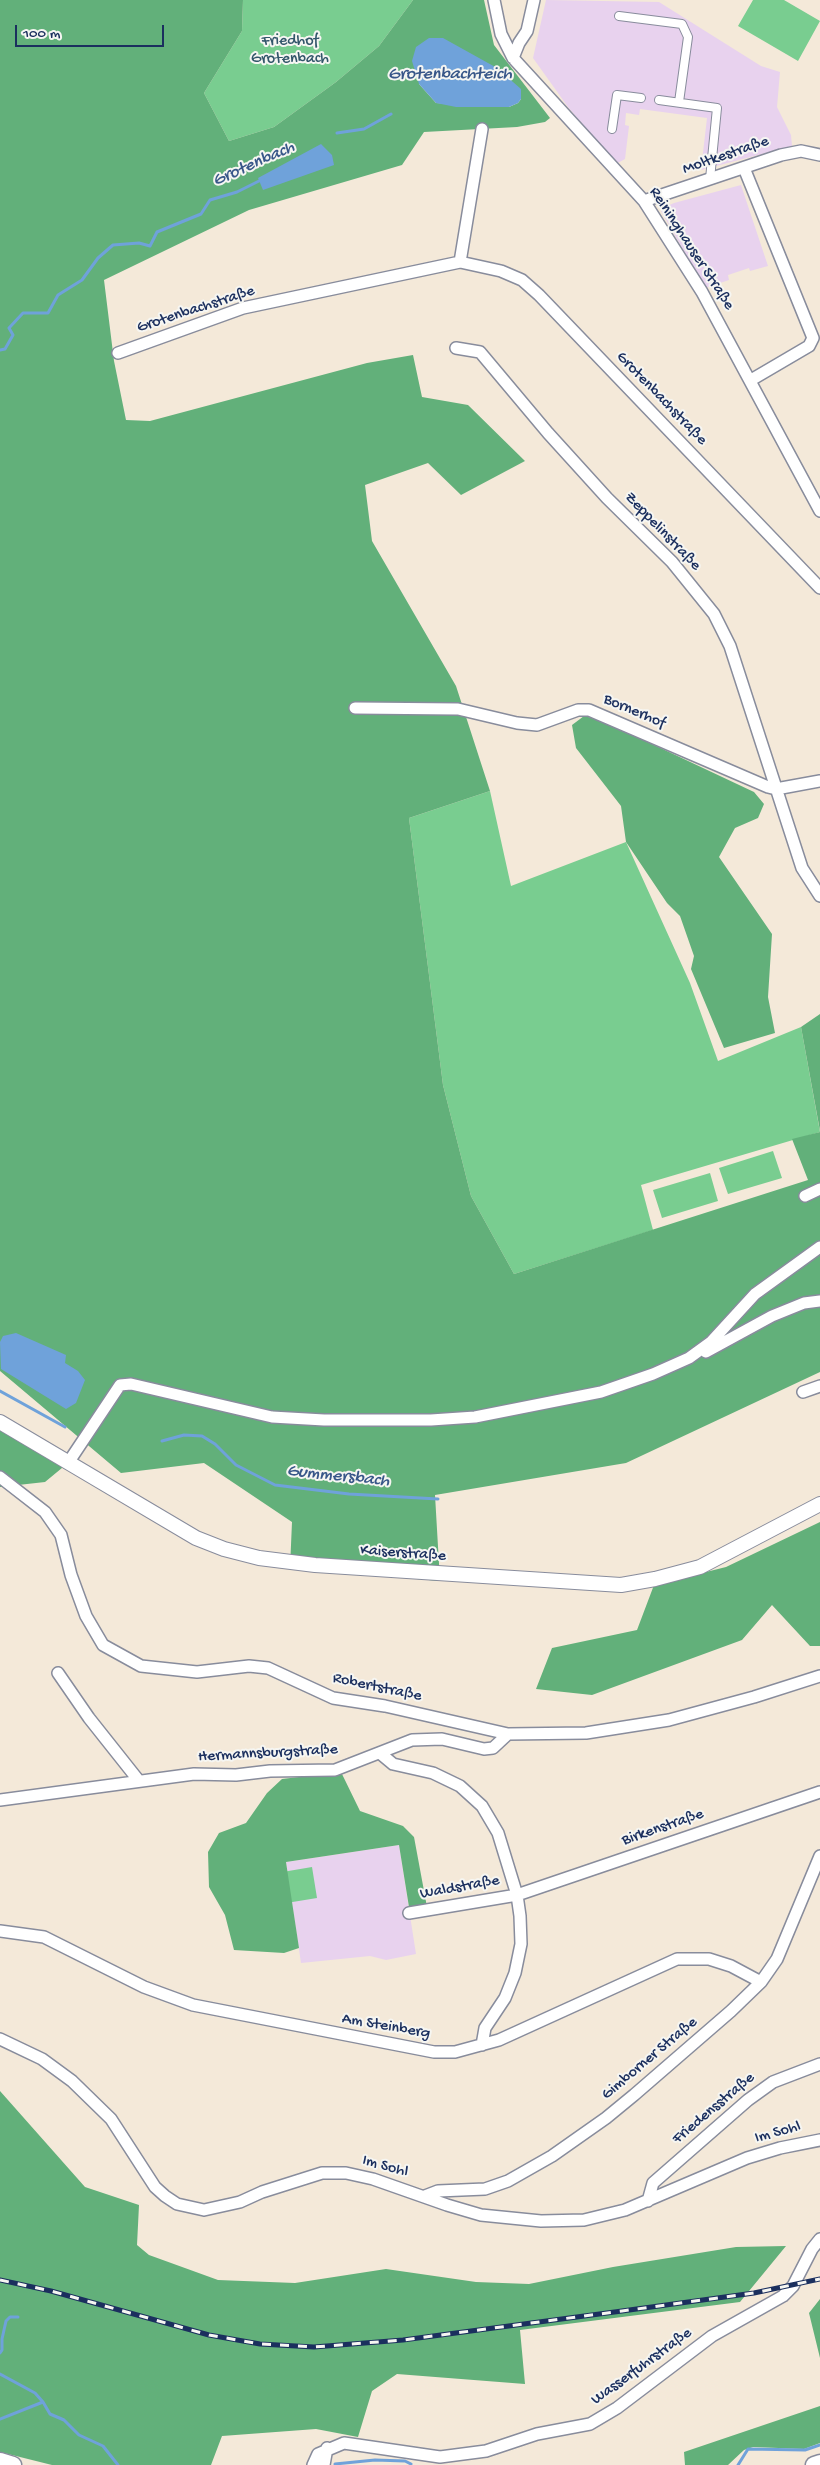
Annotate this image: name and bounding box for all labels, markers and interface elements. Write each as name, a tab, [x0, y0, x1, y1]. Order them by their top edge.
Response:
scale bar	[18, 15, 166, 47]
text: 100 m	[23, 25, 60, 43]
park label: Friedhof Grotenbach	[251, 32, 329, 70]
water label: Grotenbachteich	[388, 64, 512, 86]
street label: Moltkestraße	[680, 132, 772, 180]
water label: Grotenbach	[210, 137, 298, 193]
street label: Reininghauser Straße	[644, 184, 738, 314]
street label: Grotenbachstraße	[135, 282, 257, 338]
street label: Grotenbachstraße	[611, 348, 711, 450]
street label: Zeppelinstraße	[620, 489, 704, 575]
street label: Bornerhof	[600, 690, 668, 734]
water label: Gummersbach	[286, 1461, 390, 1493]
street label: Kaiserstraße	[359, 1541, 447, 1567]
street label: Robertstraße	[331, 1669, 423, 1707]
street label: Hermannsburgstraße	[198, 1741, 338, 1767]
street label: Birkenstraße	[620, 1805, 706, 1851]
street label: Waldstraße	[419, 1872, 501, 1904]
street label: Am Steinberg	[340, 2010, 432, 2044]
street label: Gimborner Straße	[598, 2013, 702, 2105]
street label: Friedensstraße	[669, 2069, 759, 2149]
street label: Im Sohl	[753, 2118, 803, 2148]
street label: Im Sohl	[360, 2151, 410, 2183]
street label: Wasserfuhrstraße	[588, 2324, 696, 2410]

